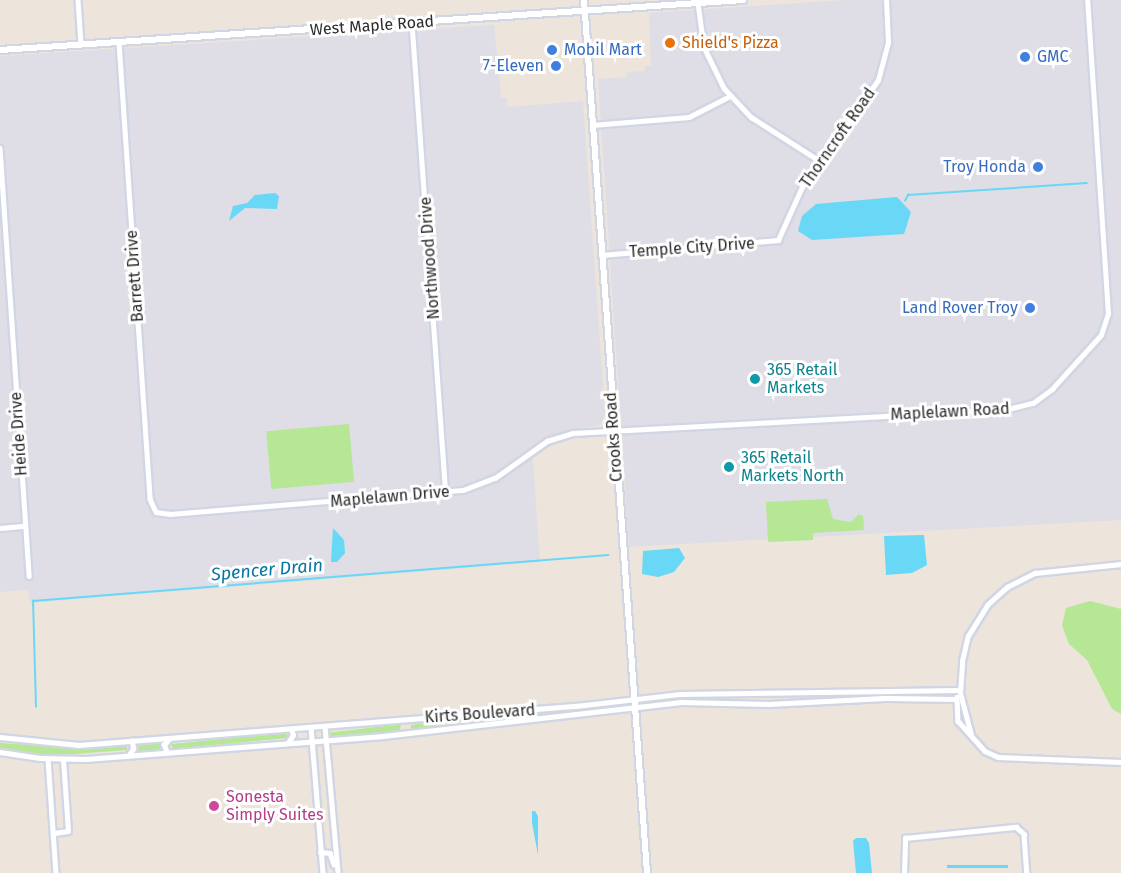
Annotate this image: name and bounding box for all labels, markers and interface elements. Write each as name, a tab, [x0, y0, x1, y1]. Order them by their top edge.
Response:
street label: West Maple Road	[309, 12, 435, 40]
place label: Shield's Pizza	[682, 33, 779, 53]
marker: Shield's Pizza	[663, 36, 677, 50]
place label: Mobil Mart	[564, 40, 642, 60]
marker: Mobil Mart	[545, 43, 559, 57]
place label: GMC	[1037, 47, 1068, 67]
marker: GMC	[1018, 50, 1032, 64]
place label: 7-Eleven	[483, 56, 544, 76]
marker: 7-Eleven	[549, 59, 563, 73]
street label: Thorncroft Road	[796, 84, 880, 192]
place label: Troy Honda	[943, 157, 1026, 177]
marker: Troy Honda	[1031, 160, 1045, 174]
street label: Northwood Drive	[416, 196, 444, 320]
street label: Barrett Drive	[122, 229, 148, 323]
street label: Temple City Drive	[629, 234, 755, 262]
place label: Land Rover Troy	[902, 298, 1018, 318]
marker: Land Rover Troy	[1023, 301, 1037, 315]
place label: 365 Retail Markets	[767, 360, 837, 398]
marker: 365 Retail Markets	[748, 372, 762, 386]
street label: Heide Drive	[6, 391, 32, 477]
street label: Crooks Road	[601, 392, 627, 482]
street label: Maplelawn Road	[890, 399, 1010, 425]
place label: 365 Retail Markets North	[741, 448, 844, 486]
marker: 365 Retail Markets North	[722, 460, 736, 474]
street label: Maplelawn Drive	[329, 482, 451, 512]
water label: Spencer Drain	[210, 554, 324, 586]
street label: Kirts Boulevard	[424, 701, 536, 727]
place label: Sonesta Simply Suites	[226, 787, 323, 825]
marker: Sonesta Simply Suites	[207, 799, 221, 813]

